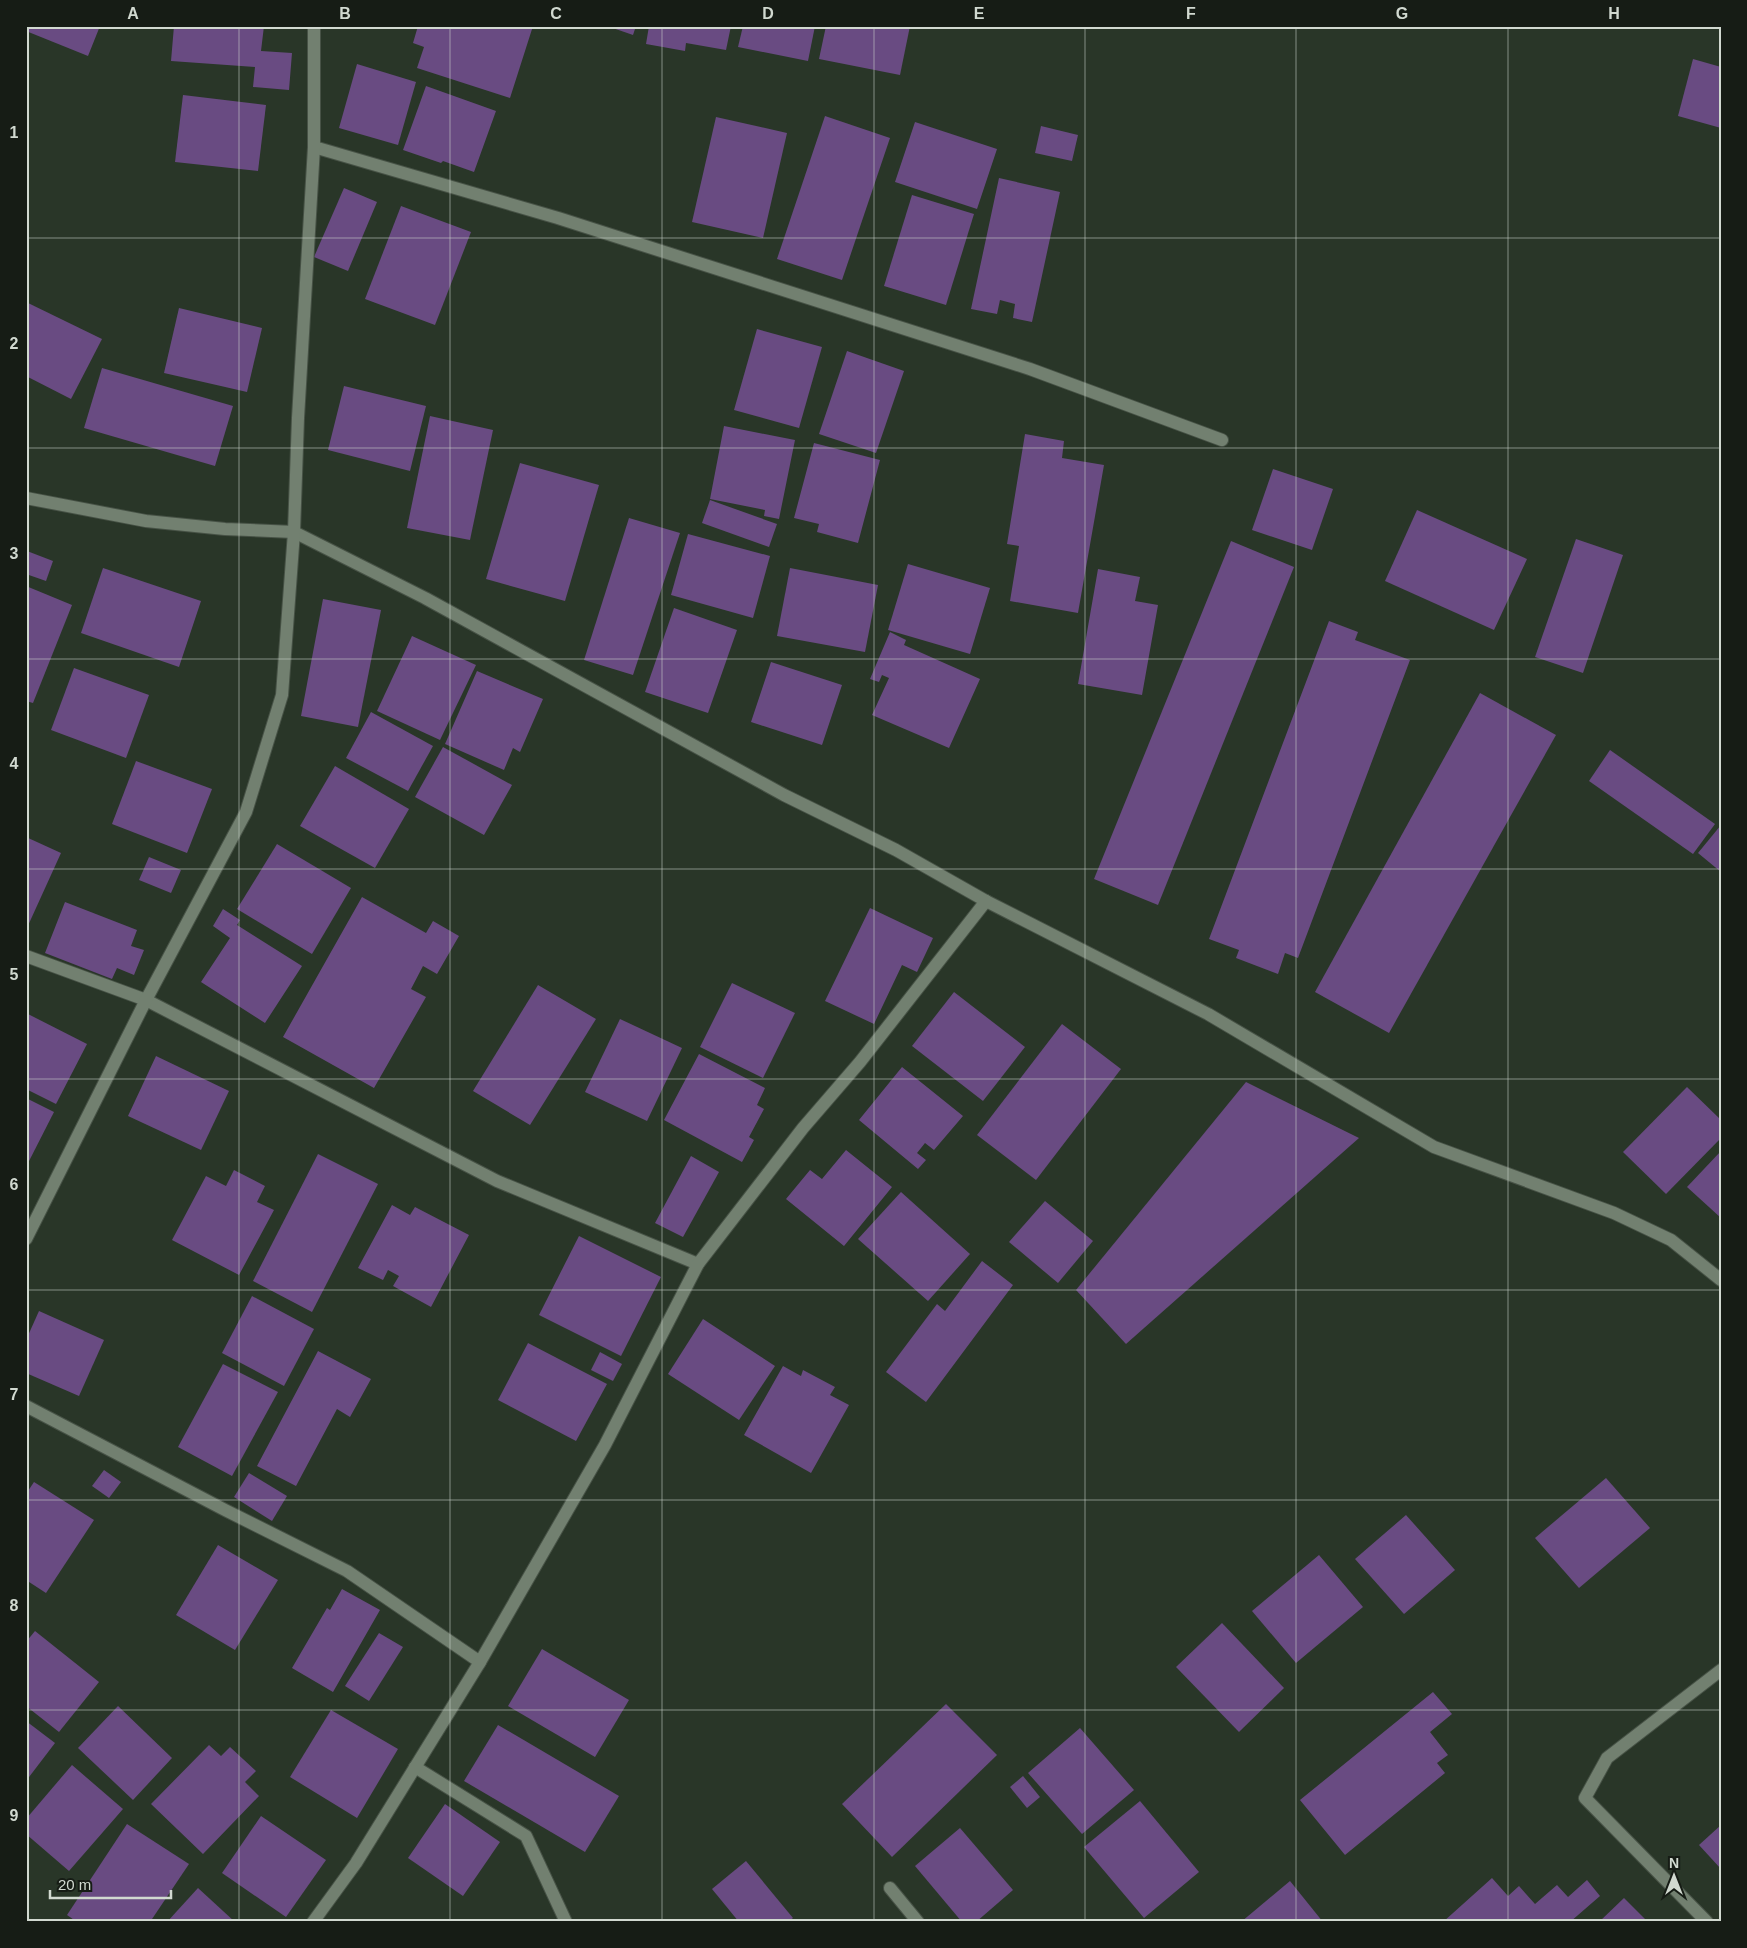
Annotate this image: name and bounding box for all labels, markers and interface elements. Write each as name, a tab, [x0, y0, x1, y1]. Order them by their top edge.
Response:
text: A	[127, 5, 139, 22]
text: B	[339, 5, 351, 22]
text: C	[550, 5, 562, 22]
text: D	[762, 5, 774, 22]
text: E	[974, 5, 985, 22]
text: F	[1186, 5, 1196, 22]
text: G	[1396, 5, 1408, 22]
text: H	[1608, 5, 1620, 22]
text: 1	[10, 124, 19, 141]
text: 2	[10, 335, 19, 352]
text: 3	[10, 545, 19, 562]
text: 4	[10, 755, 19, 772]
text: 5	[10, 966, 19, 983]
text: 6	[10, 1176, 19, 1193]
text: 7	[10, 1386, 19, 1403]
text: 8	[10, 1597, 19, 1614]
text: 9	[10, 1807, 19, 1824]
north arrow	[1650, 1850, 1700, 1900]
text: N	[1669, 1855, 1679, 1871]
scale bar	[50, 1868, 171, 1900]
text: 20 m	[58, 1876, 91, 1893]

